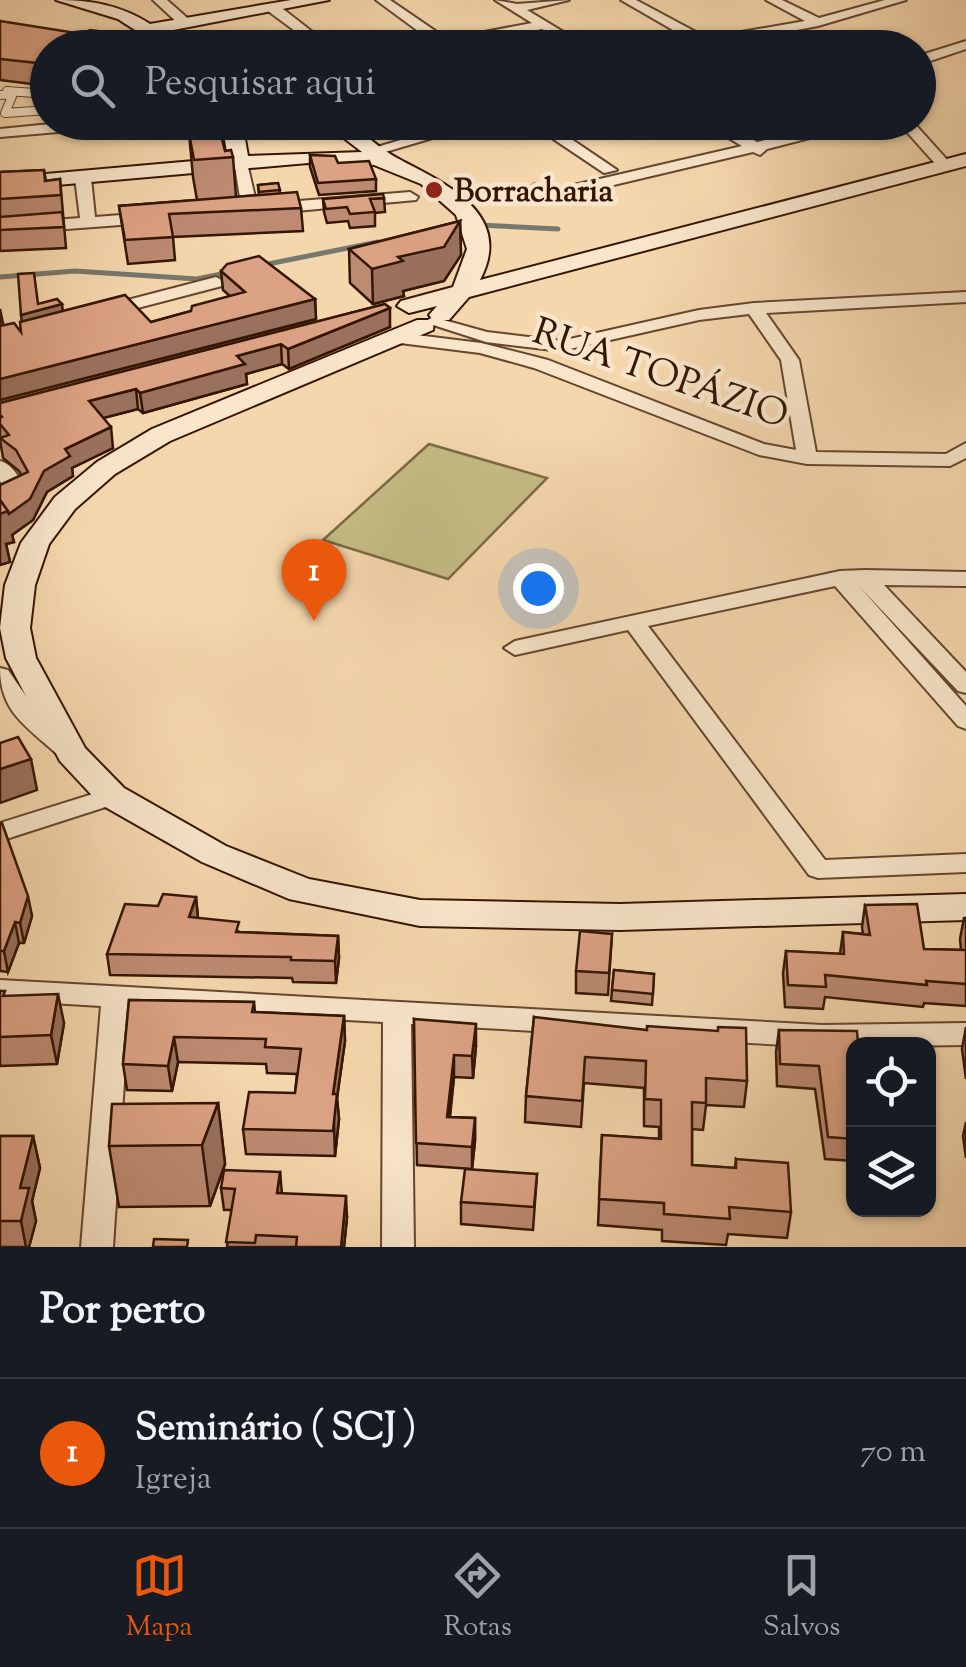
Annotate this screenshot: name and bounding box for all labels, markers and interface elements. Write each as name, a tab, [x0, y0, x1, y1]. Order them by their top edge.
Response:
search box	[30, 30, 936, 140]
icon: search	[65, 58, 120, 113]
text: Pesquisar aqui	[145, 58, 376, 112]
place label: Borracharia	[454, 170, 613, 216]
marker: Borracharia	[423, 179, 445, 201]
street label: RUA TOPÁZIO	[525, 306, 795, 445]
pin: 1	[282, 538, 346, 621]
your location	[513, 563, 564, 614]
map controls	[846, 1037, 936, 1217]
button: locate	[846, 1037, 936, 1127]
button: layers	[846, 1127, 936, 1217]
text: Por perto	[40, 1282, 206, 1342]
text: Seminário ( SCJ )	[135, 1403, 416, 1457]
text: 1	[67, 1430, 78, 1476]
text: 70 m	[860, 1430, 926, 1476]
text: Igreja	[135, 1457, 211, 1503]
tab: Mapa	[126, 1548, 192, 1648]
tab: Rotas	[444, 1548, 512, 1648]
tab: Salvos	[763, 1548, 840, 1648]

